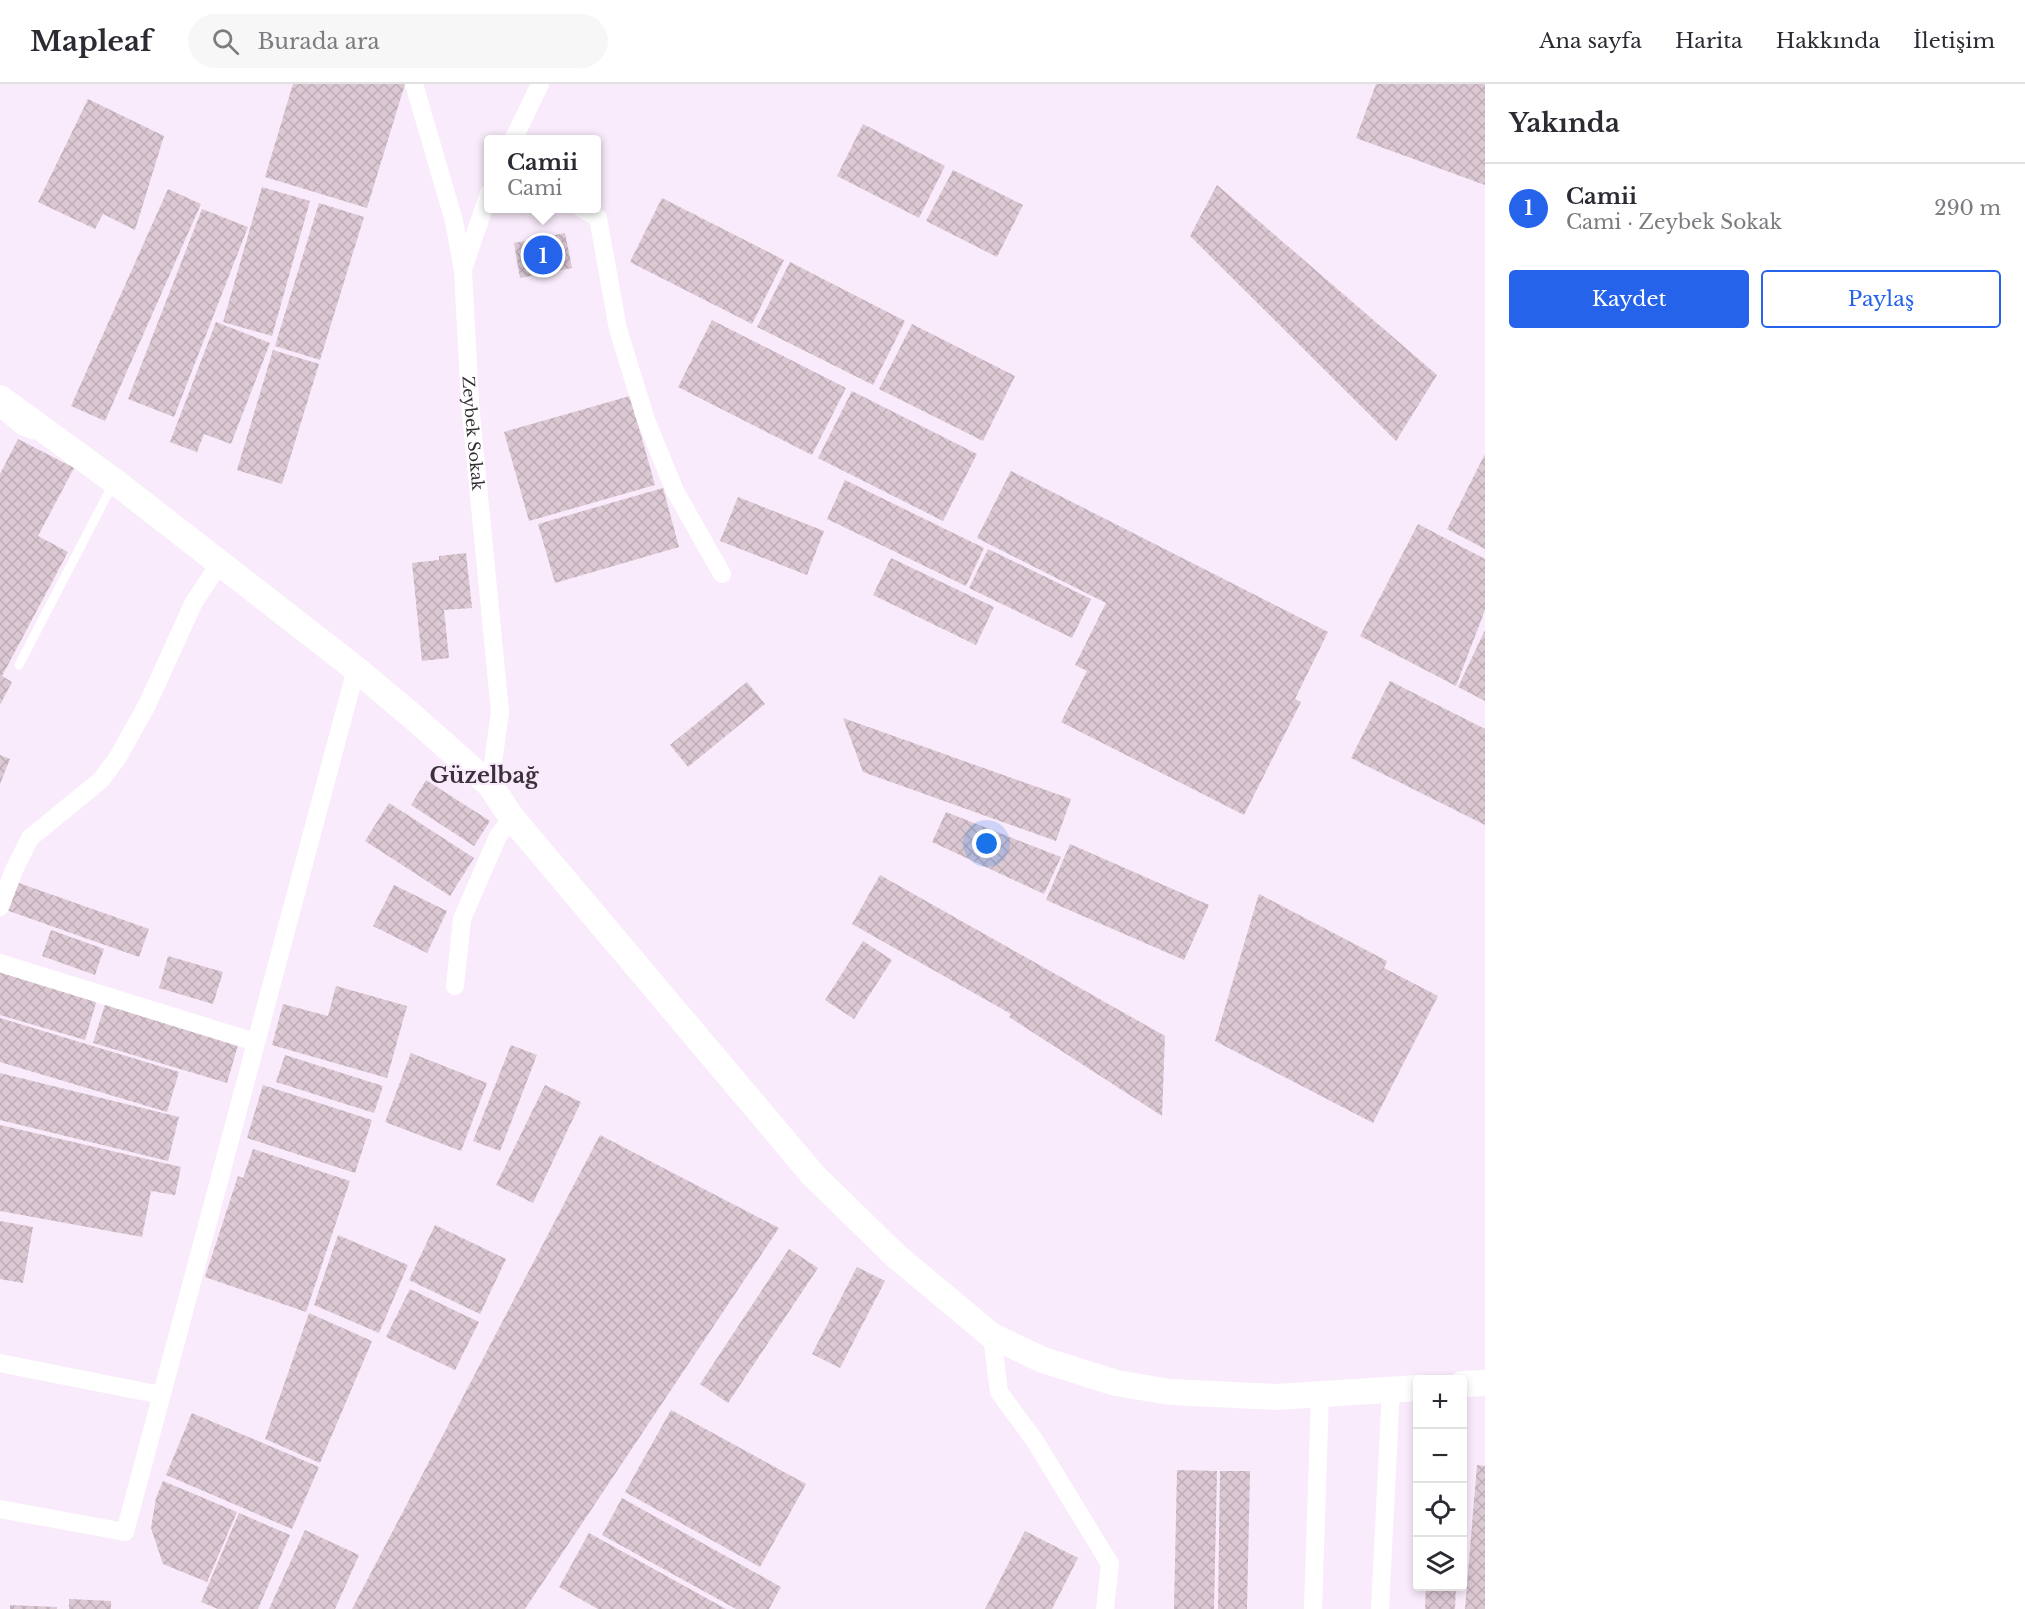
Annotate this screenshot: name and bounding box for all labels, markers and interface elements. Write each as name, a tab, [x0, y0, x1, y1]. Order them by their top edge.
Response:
search box	[188, 14, 608, 68]
text: Mapleaf	[30, 24, 152, 59]
icon: search	[209, 25, 242, 58]
text: Burada ara	[257, 28, 380, 55]
text: Ana sayfa	[1539, 28, 1642, 54]
text: Harita	[1675, 28, 1743, 54]
text: Hakkında	[1776, 28, 1880, 54]
text: İletişim	[1913, 28, 1995, 54]
text: Yakında	[1509, 107, 1620, 139]
popup	[484, 135, 601, 213]
text: Camii	[507, 149, 578, 176]
text: Cami	[507, 176, 562, 200]
text: Camii	[1566, 183, 1637, 210]
text: 1	[1524, 196, 1533, 220]
text: 290 m	[1934, 196, 2001, 220]
text: Cami · Zeybek Sokak	[1566, 210, 1782, 234]
pin: 1	[524, 232, 562, 278]
button: Kaydet	[1509, 270, 1749, 328]
button: Paylaş	[1761, 270, 2001, 328]
street label: Zeybek Sokak	[459, 375, 488, 491]
district label: Güzelbağ	[430, 762, 539, 789]
your location	[972, 829, 1001, 858]
map controls	[1413, 1375, 1467, 1591]
button: +	[1413, 1375, 1467, 1429]
button: −	[1413, 1429, 1467, 1483]
button: locate	[1413, 1483, 1467, 1537]
button: layers	[1413, 1537, 1467, 1591]

